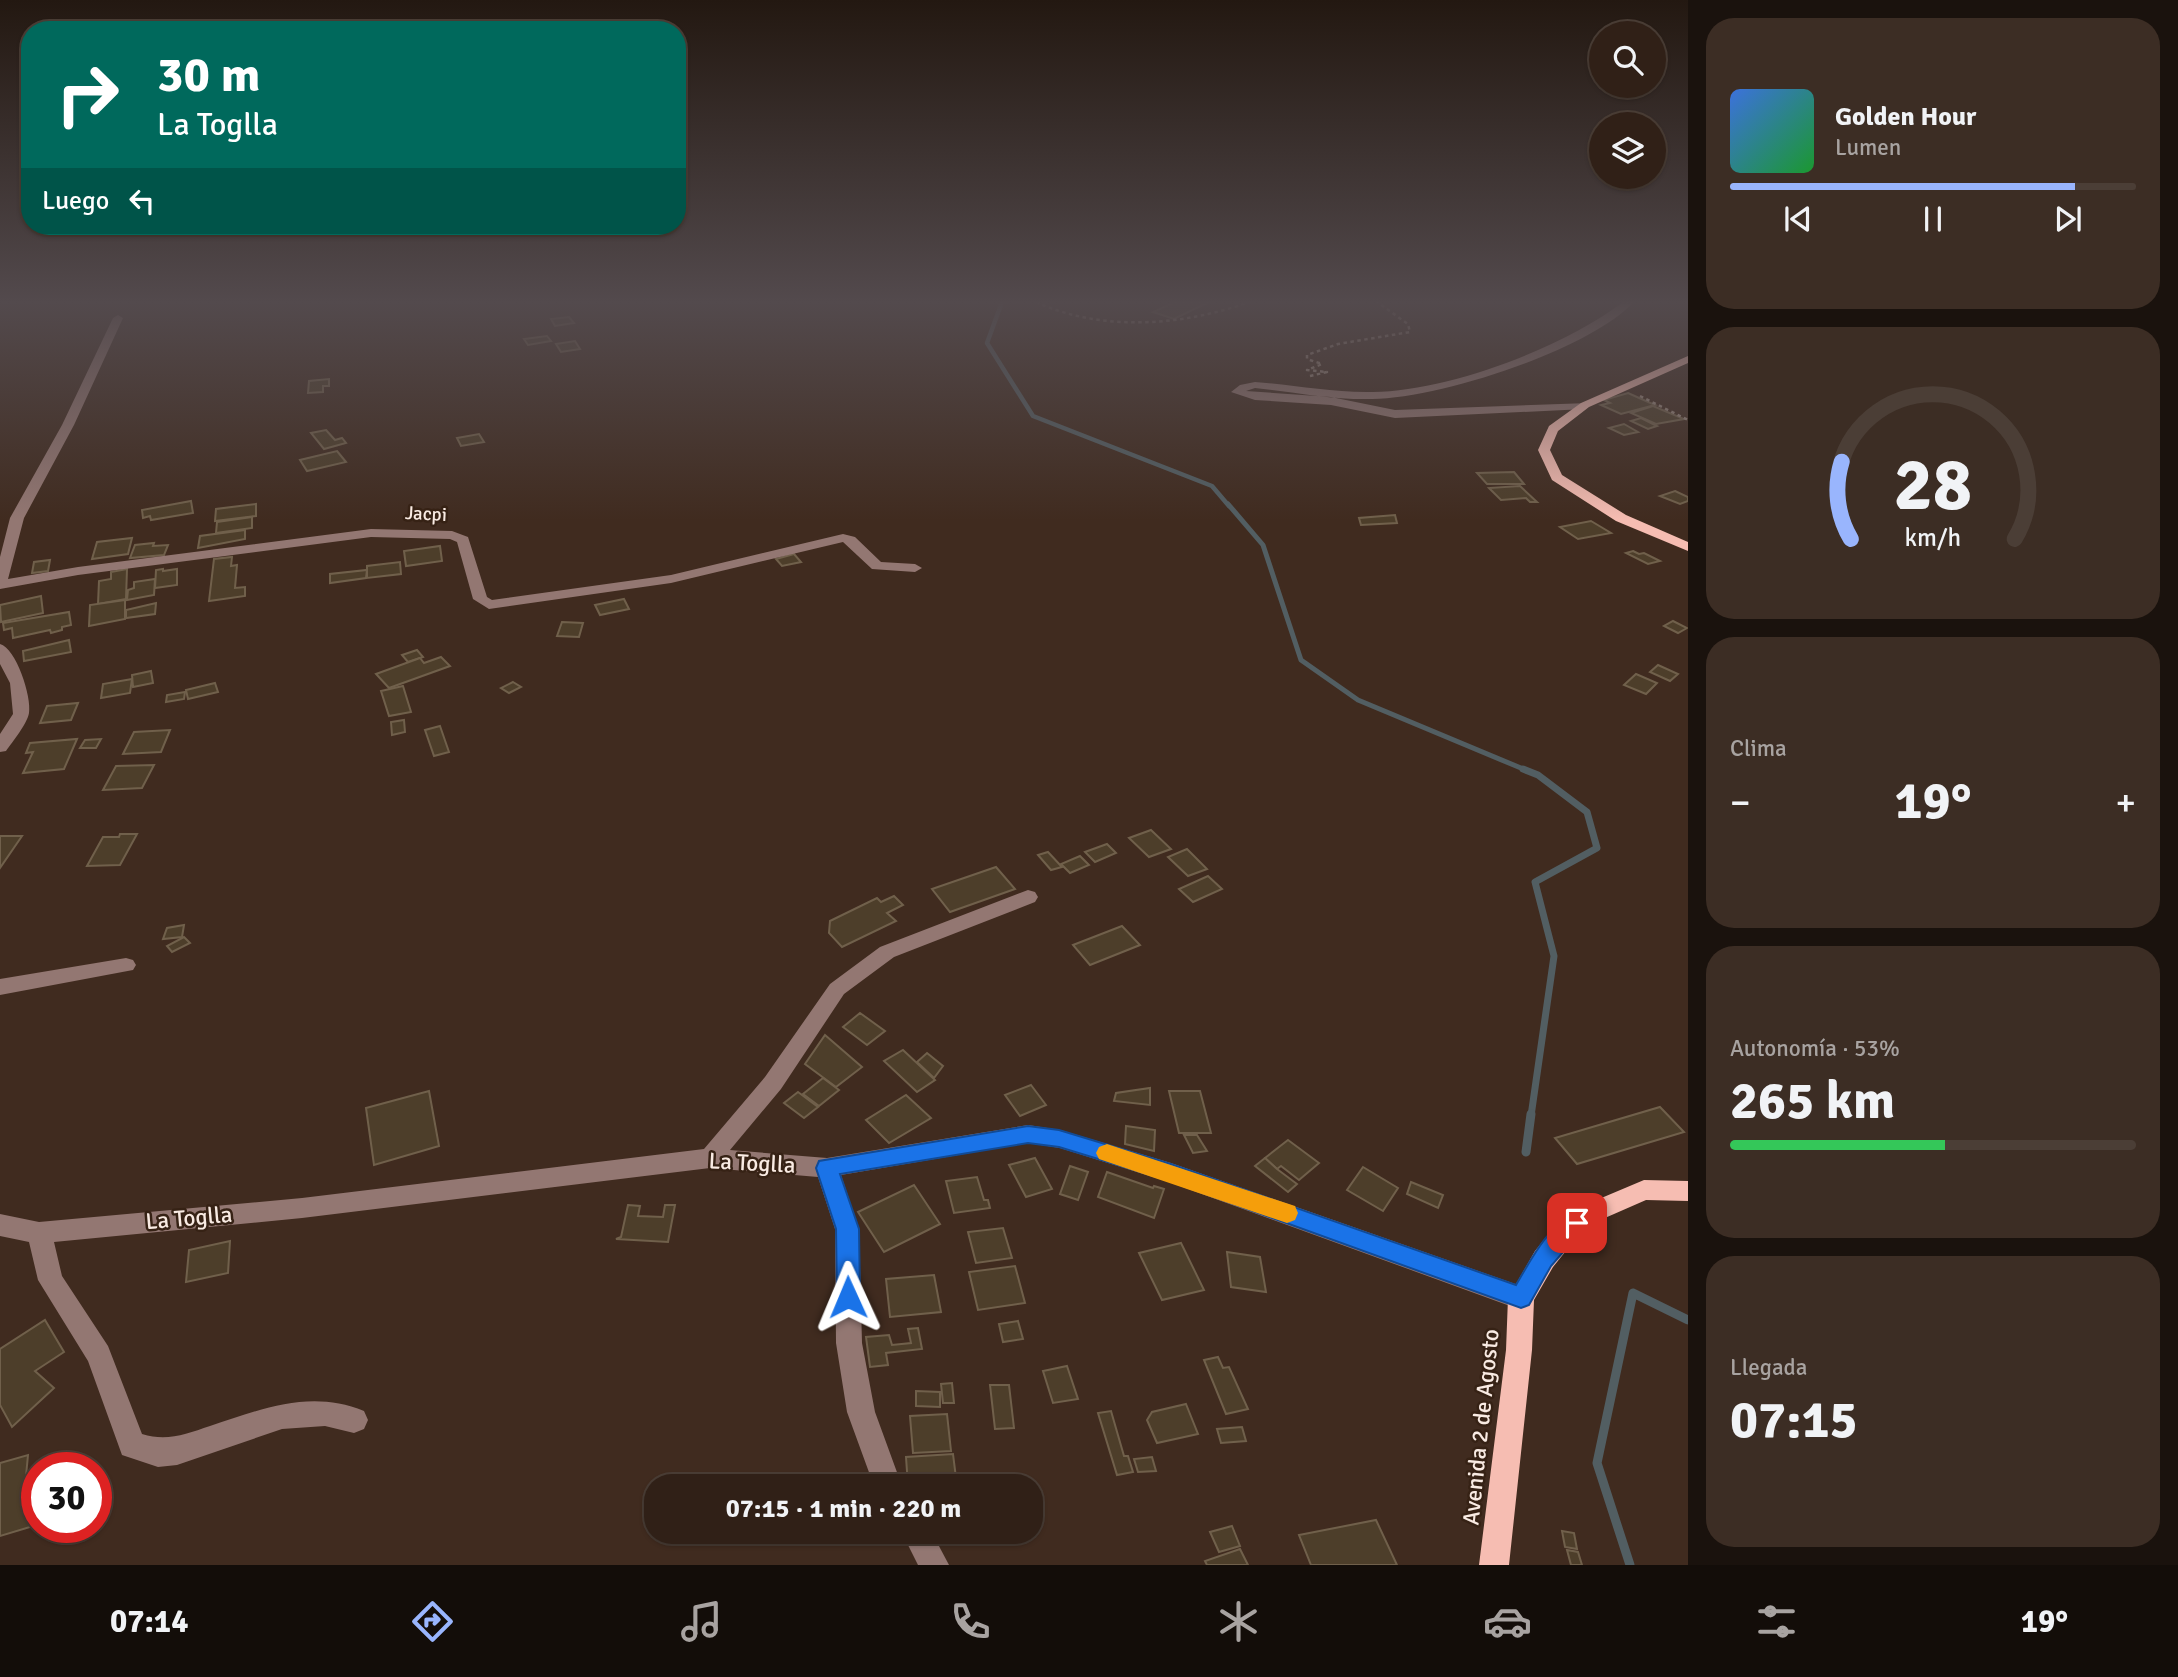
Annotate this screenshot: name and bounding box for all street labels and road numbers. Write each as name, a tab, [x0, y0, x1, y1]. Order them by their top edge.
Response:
street label: Jacpi	[405, 501, 447, 527]
street label: La Toglla	[708, 1146, 796, 1180]
street label: La Toglla	[144, 1200, 234, 1236]
street label: Avenida 2 de Agosto	[1456, 1327, 1506, 1527]

